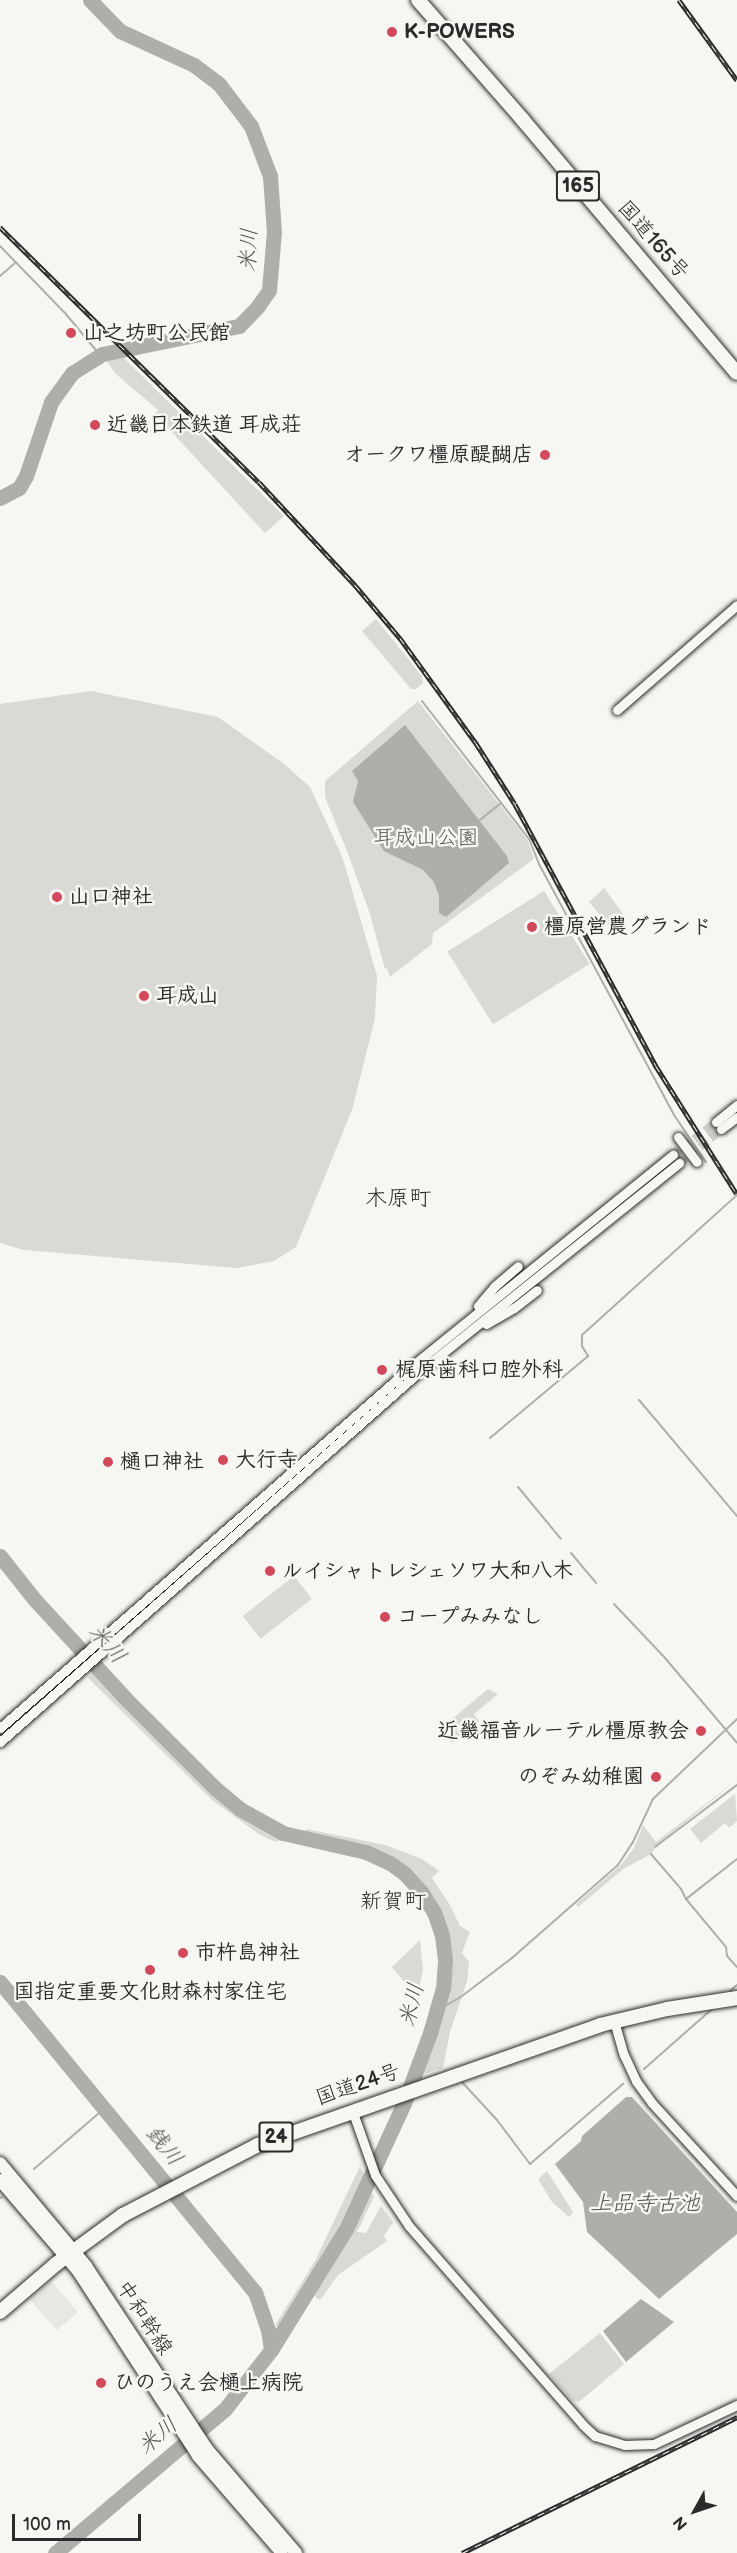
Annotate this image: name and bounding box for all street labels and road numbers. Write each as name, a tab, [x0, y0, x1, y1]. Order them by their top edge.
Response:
road number: 165	[556, 169, 600, 203]
street label: 国道165号	[612, 196, 694, 284]
street label: 国道24号	[312, 2059, 404, 2111]
road number: 24	[258, 2120, 294, 2154]
street label: 中和幹線	[111, 2276, 177, 2360]

